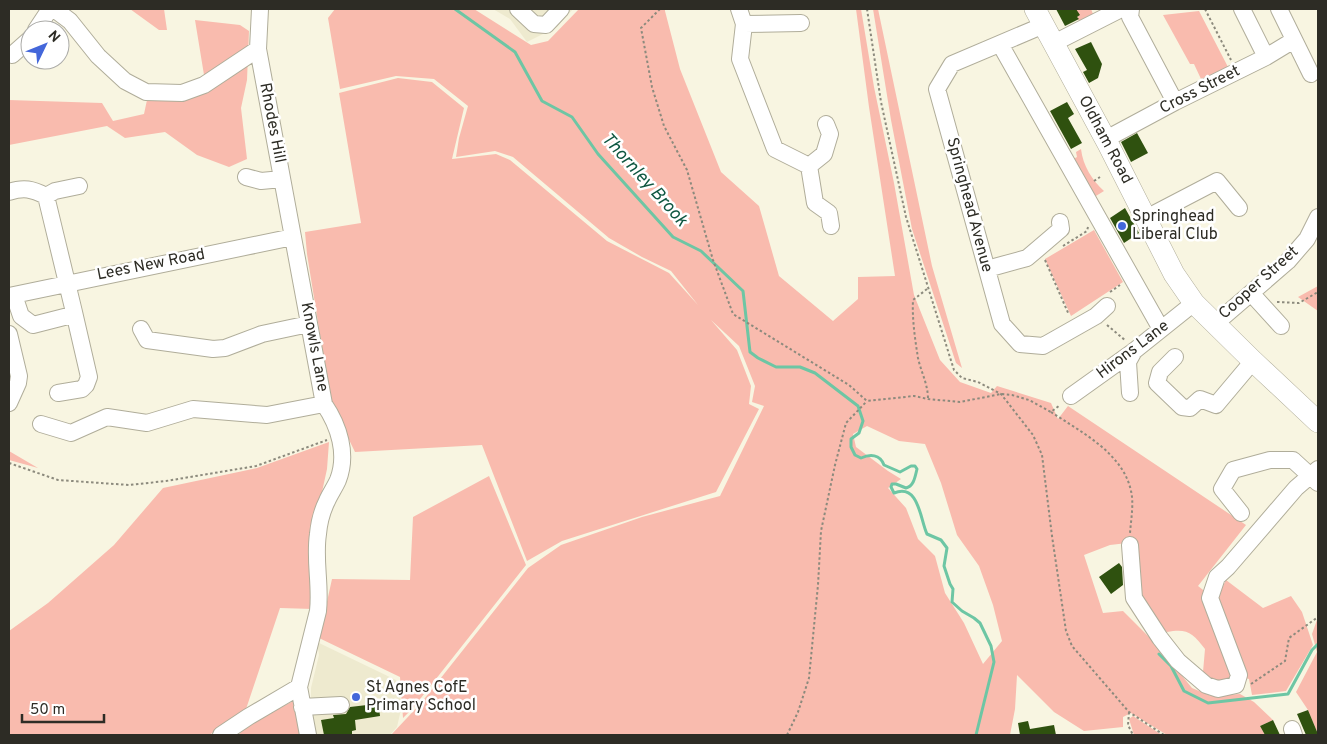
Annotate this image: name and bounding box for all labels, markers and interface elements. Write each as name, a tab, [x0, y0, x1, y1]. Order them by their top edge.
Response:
north arrow	[20, 20, 70, 70]
text: N	[44, 28, 63, 47]
street label: Cross Street	[1156, 61, 1244, 119]
street label: Rhodes Hill	[254, 81, 290, 165]
street label: Oldham Road	[1073, 93, 1137, 187]
water label: Thornley Brook	[596, 128, 693, 233]
street label: Springhead Avenue	[941, 135, 997, 275]
place label: Springhead Liberal Club	[1132, 207, 1218, 245]
marker: Springhead Liberal Club	[1116, 220, 1128, 232]
street label: Cooper Street	[1215, 242, 1303, 324]
street label: Lees New Road	[95, 245, 207, 285]
street label: Knowls Lane	[296, 300, 332, 394]
street label: Hirons Lane	[1093, 316, 1173, 384]
place label: St Agnes CofE Primary School	[366, 678, 476, 716]
marker: St Agnes CofE Primary School	[350, 691, 362, 703]
scale bar	[22, 692, 105, 724]
text: 50 m	[30, 701, 65, 720]

